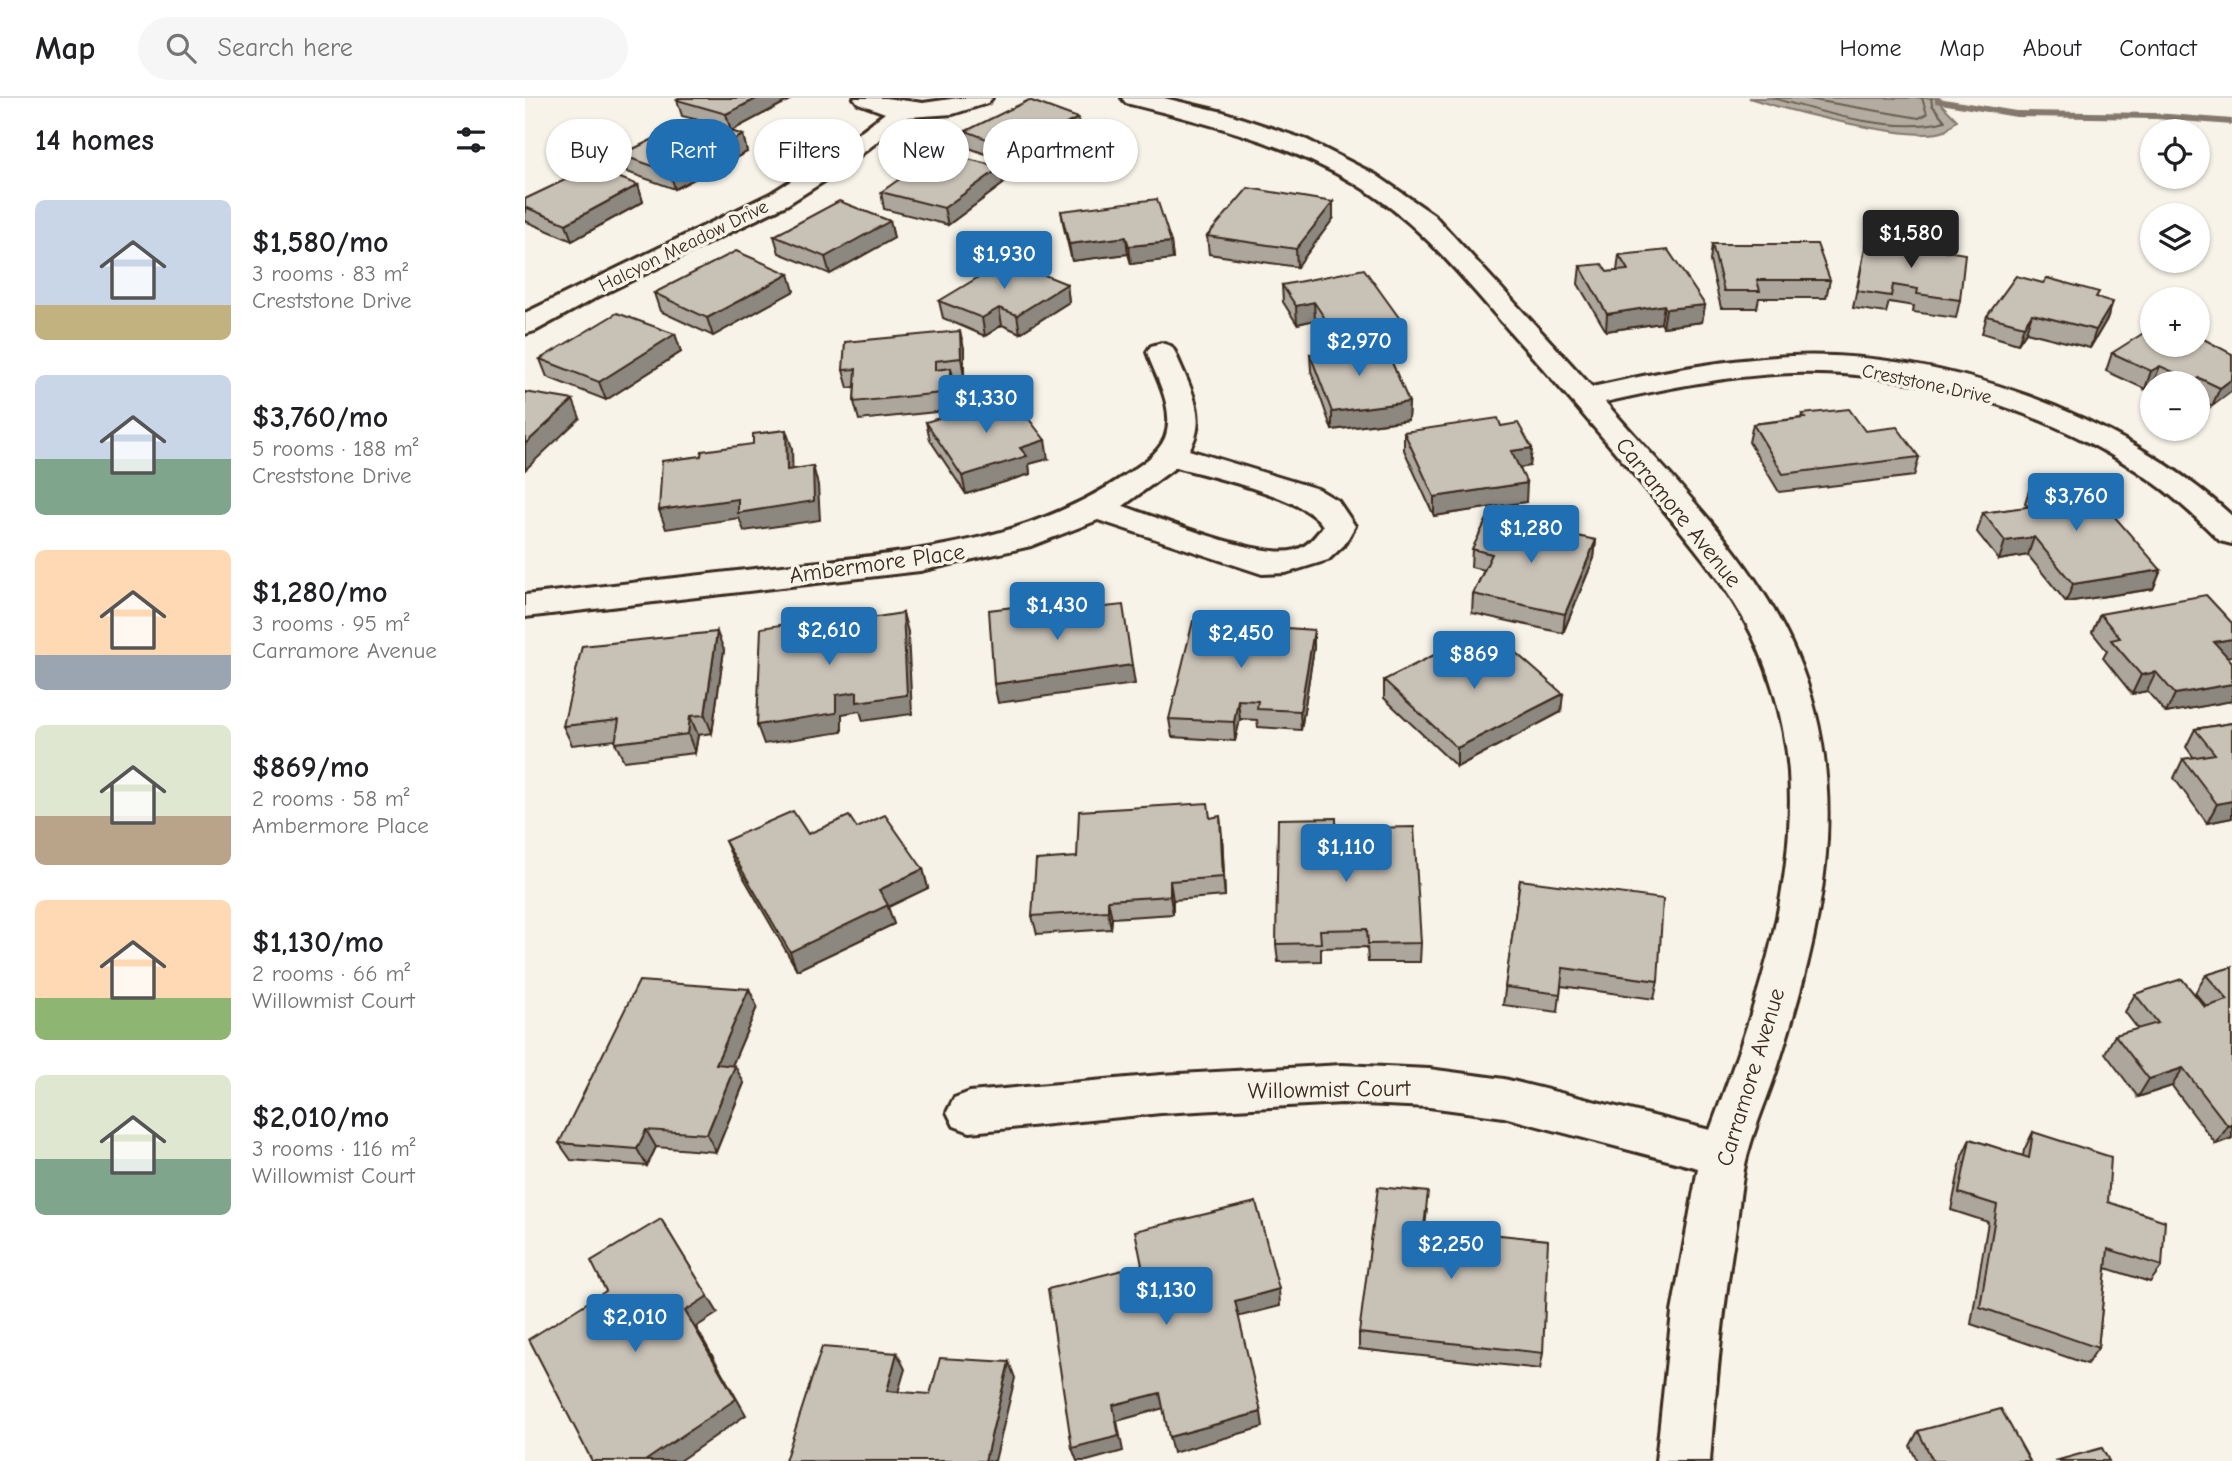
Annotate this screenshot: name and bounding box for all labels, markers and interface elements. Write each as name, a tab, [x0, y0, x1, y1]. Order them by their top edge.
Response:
search box	[138, 17, 628, 80]
text: Map	[35, 29, 96, 67]
icon: search	[162, 29, 200, 67]
text: Search here	[218, 33, 353, 63]
text: Home	[1840, 34, 1901, 62]
text: Map	[1939, 34, 1985, 62]
text: About	[2023, 34, 2081, 62]
text: Contact	[2119, 34, 2197, 62]
chip: Buy	[546, 119, 632, 182]
chip: Rent	[646, 119, 740, 182]
chip: Filters	[754, 119, 864, 182]
chip: New	[878, 119, 969, 182]
chip: Apartment	[983, 119, 1138, 182]
map controls	[2140, 119, 2210, 441]
button: locate	[2140, 119, 2210, 189]
icon: filters	[452, 121, 490, 159]
text: 14 homes	[35, 123, 154, 158]
street label: Halcyon Meadow Drive	[595, 195, 772, 297]
button: layers	[2140, 203, 2210, 273]
pin: $1,580	[1854, 211, 1968, 270]
text: $1,580	[1879, 219, 1943, 246]
text: $1,580/mo	[252, 225, 389, 260]
icon: home	[91, 228, 175, 312]
pin: $1,930	[947, 232, 1061, 291]
text: $1,930	[972, 240, 1036, 267]
text: 3 rooms · 83 m²	[252, 260, 408, 287]
text: Creststone Drive	[252, 287, 412, 314]
button: +	[2140, 287, 2210, 357]
pin: $2,970	[1302, 318, 1416, 378]
text: $2,970	[1326, 327, 1392, 354]
street label: Creststone Drive	[1860, 360, 1994, 408]
button: −	[2140, 371, 2210, 441]
pin: $1,330	[929, 376, 1043, 435]
text: $1,330	[954, 384, 1018, 411]
text: $3,760/mo	[252, 400, 388, 435]
icon: home	[91, 403, 175, 487]
street label: Carramore Avenue	[1610, 432, 1747, 593]
text: 5 rooms · 188 m²	[252, 435, 418, 462]
text: Creststone Drive	[252, 462, 412, 489]
pin: $3,760	[2019, 474, 2133, 533]
text: $3,760	[2044, 482, 2108, 509]
pin: $1,280	[1474, 505, 1588, 565]
text: $1,280	[1499, 514, 1563, 541]
street label: Ambermore Place	[788, 538, 967, 589]
text: $1,280/mo	[252, 575, 388, 610]
icon: home	[91, 578, 175, 662]
pin: $1,430	[1000, 582, 1114, 642]
text: $1,430	[1026, 591, 1088, 618]
pin: $2,610	[772, 608, 886, 667]
text: 3 rooms · 95 m²	[252, 610, 410, 637]
pin: $2,450	[1184, 610, 1298, 670]
text: $2,610	[797, 616, 861, 643]
text: $2,450	[1208, 619, 1274, 646]
pin: $869	[1433, 632, 1515, 691]
text: Carramore Avenue	[252, 637, 437, 664]
text: $869	[1449, 640, 1499, 667]
text: $869/mo	[252, 750, 369, 785]
icon: home	[91, 753, 175, 837]
text: 2 rooms · 58 m²	[252, 785, 410, 812]
text: Ambermore Place	[252, 812, 429, 839]
pin: $1,110	[1289, 824, 1403, 884]
text: $1,110	[1317, 833, 1375, 860]
text: $1,130/mo	[252, 925, 384, 960]
icon: home	[91, 928, 175, 1012]
text: 2 rooms · 66 m²	[252, 960, 410, 987]
street label: Carramore Avenue	[1711, 985, 1790, 1169]
text: Willowmist Court	[252, 987, 415, 1014]
street label: Willowmist Court	[1247, 1075, 1412, 1104]
text: $2,010/mo	[252, 1100, 389, 1135]
icon: home	[91, 1103, 175, 1187]
text: 3 rooms · 116 m²	[252, 1135, 416, 1162]
text: Willowmist Court	[252, 1162, 415, 1189]
pin: $2,250	[1394, 1222, 1508, 1281]
text: $2,250	[1418, 1230, 1484, 1257]
pin: $1,130	[1109, 1268, 1223, 1327]
text: $1,130	[1136, 1276, 1196, 1303]
pin: $2,010	[578, 1294, 692, 1354]
text: $2,010	[602, 1303, 668, 1330]

